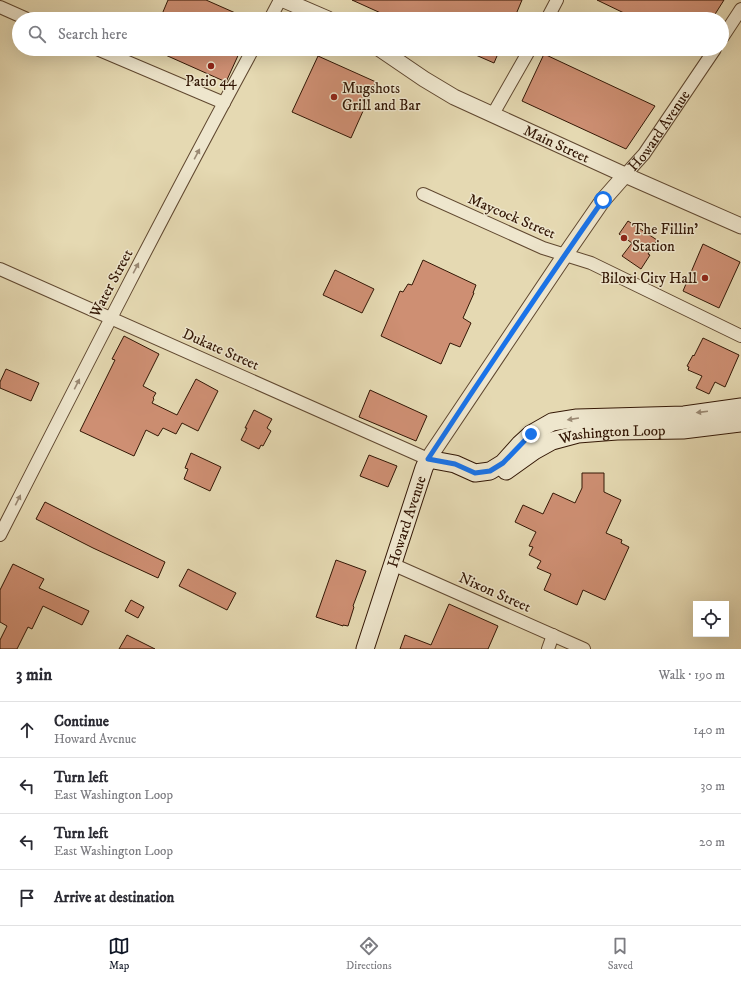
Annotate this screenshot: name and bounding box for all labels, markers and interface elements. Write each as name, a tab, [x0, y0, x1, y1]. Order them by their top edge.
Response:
search box	[12, 12, 729, 56]
icon: search	[26, 23, 48, 45]
text: Search here	[58, 25, 127, 44]
marker: Patio 44	[206, 61, 216, 71]
place label: Patio 44	[185, 72, 237, 91]
place label: Mugshots Grill and Bar	[342, 79, 421, 115]
street label: Howard Avenue	[624, 87, 694, 175]
marker: Mugshots Grill and Bar	[329, 92, 339, 102]
street label: Main Street	[520, 121, 593, 168]
one-way arrow	[194, 148, 200, 159]
street label: Maycock Street	[465, 189, 559, 244]
route start	[594, 191, 612, 209]
place label: The Fillin' Station	[632, 220, 698, 256]
marker: The Fillin' Station	[619, 233, 629, 243]
street label: Water Street	[85, 246, 137, 321]
one-way arrow	[133, 263, 140, 274]
place label: Biloxi City Hall	[601, 269, 697, 288]
marker: Biloxi City Hall	[700, 273, 710, 283]
street label: Dukate Street	[180, 324, 262, 375]
one-way arrow	[74, 378, 80, 390]
one-way arrow	[696, 409, 708, 415]
one-way arrow	[567, 416, 579, 422]
street label: Washington Loop	[556, 421, 666, 449]
route end	[522, 425, 540, 443]
street label: Howard Avenue	[383, 474, 431, 570]
one-way arrow	[15, 494, 21, 506]
street label: Nixon Street	[456, 568, 534, 617]
map controls	[693, 601, 729, 637]
button: locate	[693, 601, 729, 637]
text: 3 min	[16, 664, 52, 686]
text: Walk · 190 m	[659, 667, 725, 683]
text: Continue	[54, 712, 109, 731]
icon: ahead	[16, 719, 38, 741]
text: 140 m	[693, 722, 725, 738]
text: Howard Avenue	[54, 731, 136, 747]
text: Turn left	[54, 768, 108, 787]
icon: left	[16, 775, 38, 797]
text: 30 m	[701, 778, 725, 794]
text: East Washington Loop	[54, 787, 173, 803]
text: Turn left	[54, 824, 108, 843]
icon: left	[16, 831, 38, 853]
text: 20 m	[699, 834, 725, 850]
text: East Washington Loop	[54, 843, 173, 859]
icon: arrive	[16, 887, 38, 909]
text: Arrive at destination	[54, 888, 174, 907]
tab: Map	[108, 935, 130, 973]
tab: Directions	[346, 935, 392, 973]
tab: Saved	[608, 935, 633, 973]

